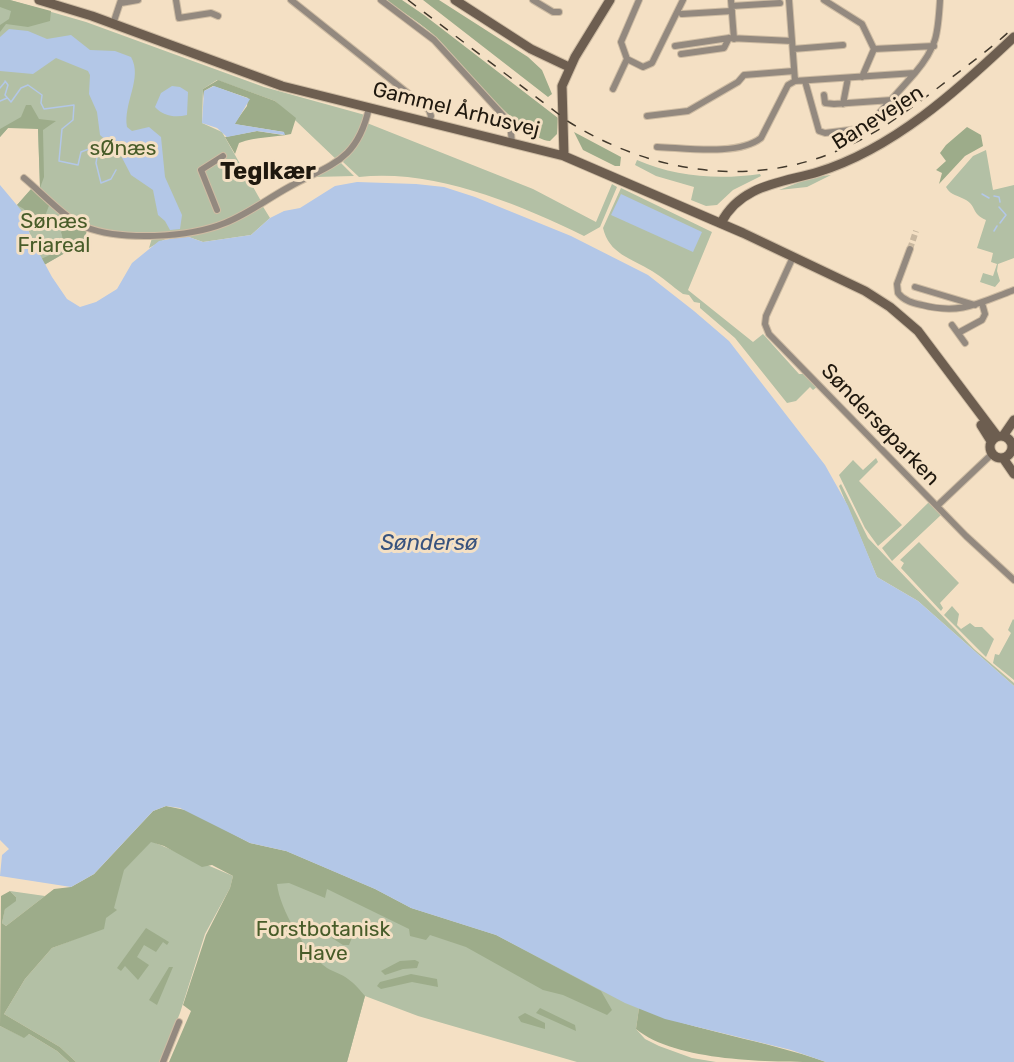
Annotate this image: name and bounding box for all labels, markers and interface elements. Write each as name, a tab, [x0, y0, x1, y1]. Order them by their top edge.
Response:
street label: Gammel Århusvej	[370, 77, 542, 143]
street label: Banevejen	[828, 80, 928, 156]
park label: sØnæs	[89, 136, 157, 162]
district label: Teglkær	[220, 158, 316, 186]
park label: Sønæs Friareal	[18, 209, 90, 259]
street label: Søndersøparken	[815, 359, 945, 491]
water label: Søndersø	[380, 531, 478, 557]
park label: Forstbotanisk Have	[256, 917, 390, 967]

